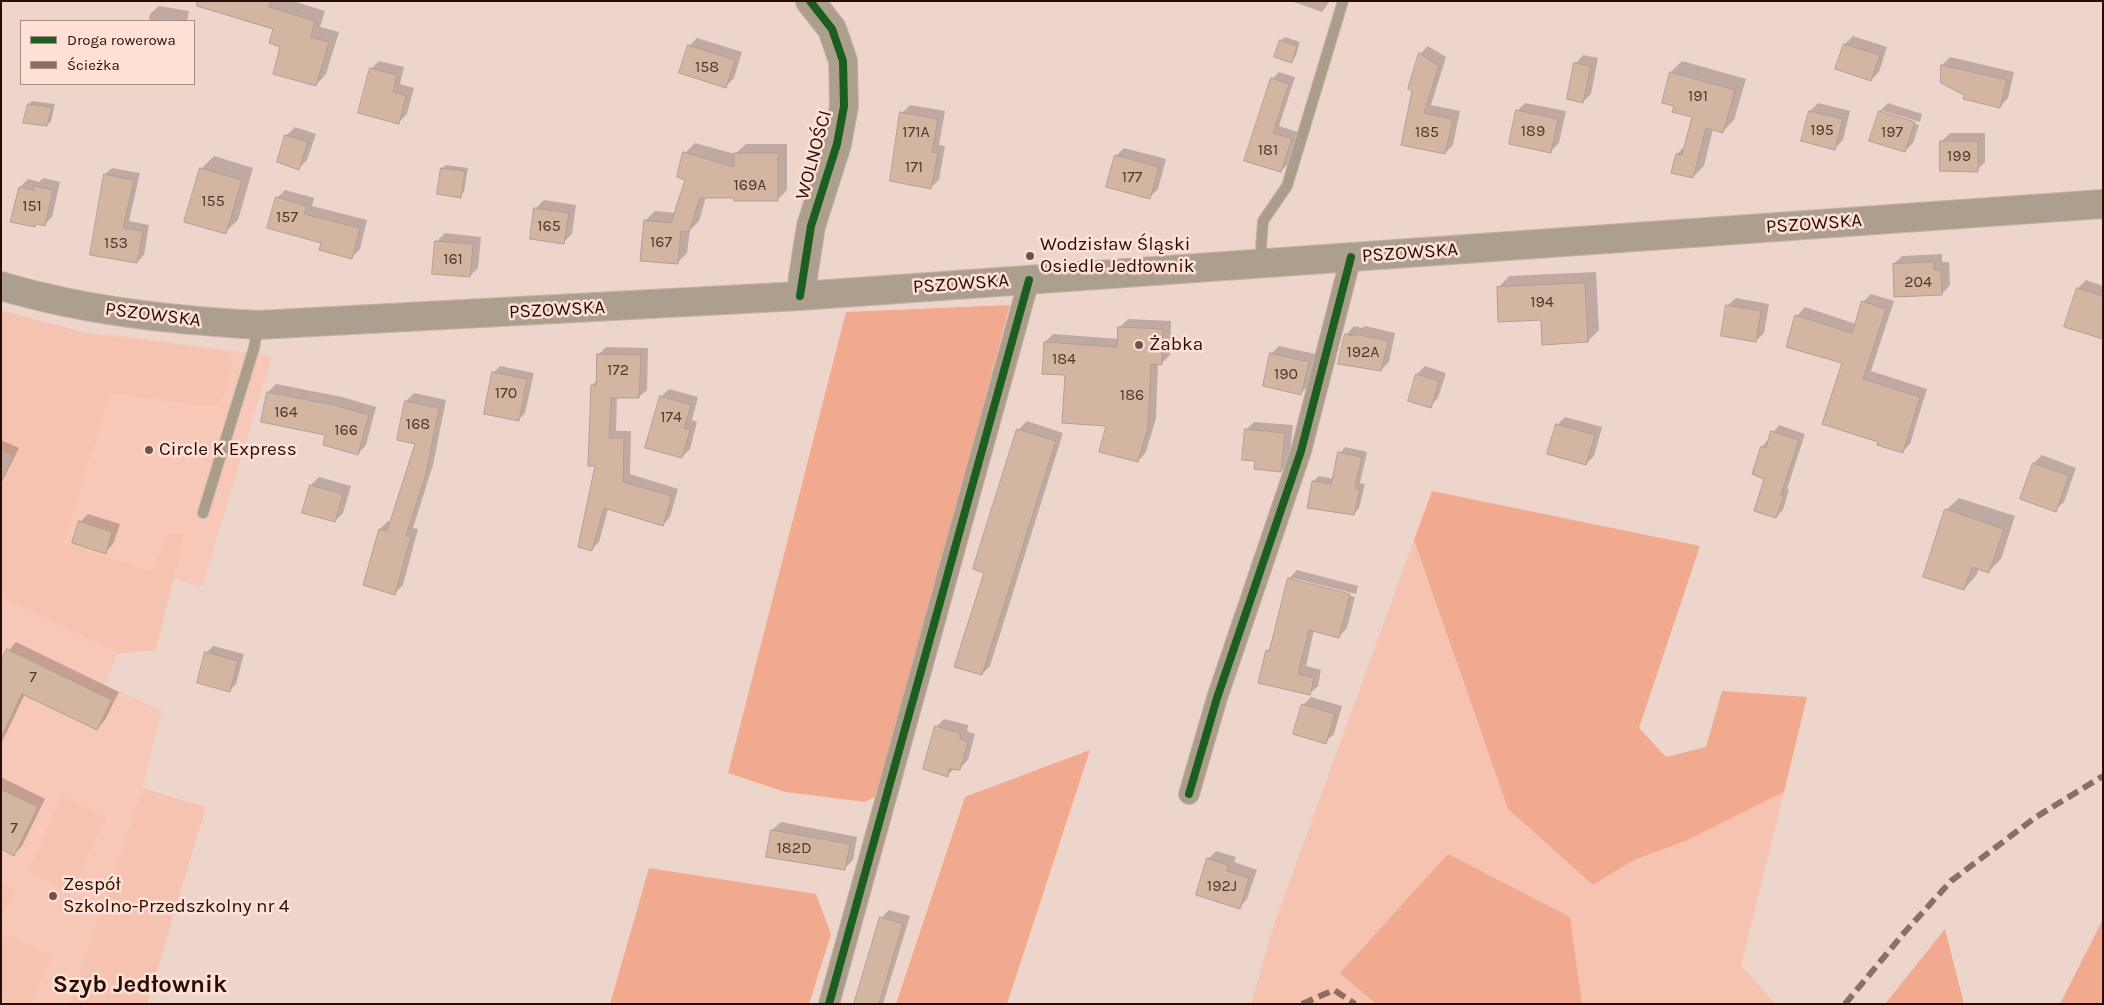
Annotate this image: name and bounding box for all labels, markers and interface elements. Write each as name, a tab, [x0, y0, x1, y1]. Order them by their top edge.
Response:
legend	[20, 20, 195, 85]
text: Droga rowerowa	[67, 31, 176, 49]
text: Ścieżka	[67, 56, 120, 74]
house number: 158	[695, 57, 719, 77]
house number: 191	[1688, 86, 1708, 106]
street label: WOLNOŚCI	[791, 108, 837, 202]
house number: 195	[1810, 120, 1834, 140]
house number: 189	[1521, 121, 1545, 141]
house number: 171A	[902, 122, 930, 142]
house number: 185	[1415, 122, 1439, 142]
house number: 197	[1881, 122, 1903, 142]
house number: 181	[1258, 140, 1278, 160]
house number: 199	[1947, 146, 1971, 166]
house number: 171	[905, 157, 923, 177]
house number: 177	[1122, 167, 1142, 187]
house number: 169A	[734, 175, 766, 195]
house number: 155	[201, 191, 225, 211]
house number: 151	[22, 196, 42, 216]
house number: 157	[276, 207, 298, 227]
street label: PSZOWSKA	[1765, 209, 1863, 239]
house number: 165	[537, 216, 561, 236]
house number: 167	[650, 232, 672, 252]
house number: 153	[104, 233, 128, 253]
place label: Wodzisław Śląski Osiedle Jedłownik	[1040, 234, 1194, 278]
street label: PSZOWSKA	[1361, 238, 1459, 268]
house number: 161	[443, 249, 463, 269]
marker: Wodzisław Śląski Osiedle Jedłownik	[1024, 250, 1036, 262]
street label: PSZOWSKA	[912, 269, 1010, 299]
house number: 204	[1904, 272, 1932, 292]
house number: 194	[1530, 292, 1554, 312]
street label: PSZOWSKA	[508, 296, 606, 324]
street label: PSZOWSKA	[104, 298, 202, 332]
place label: Żabka	[1149, 334, 1203, 356]
marker: Żabka	[1133, 339, 1145, 351]
house number: 192A	[1346, 342, 1380, 362]
house number: 184	[1052, 349, 1076, 369]
house number: 172	[607, 360, 629, 380]
house number: 190	[1274, 364, 1298, 384]
house number: 170	[495, 383, 517, 403]
house number: 186	[1120, 385, 1144, 405]
house number: 164	[274, 402, 298, 422]
house number: 174	[660, 407, 682, 427]
house number: 168	[406, 414, 430, 434]
house number: 166	[334, 420, 358, 440]
place label: Circle K Express	[159, 439, 297, 461]
marker: Circle K Express	[143, 444, 155, 456]
house number: 7	[29, 667, 37, 687]
house number: 7	[10, 818, 18, 838]
house number: 182D	[777, 838, 811, 858]
place label: Zespół Szkolno-Przedszkolny nr 4	[63, 874, 289, 918]
house number: 192J	[1207, 876, 1237, 896]
marker: Zespół Szkolno-Przedszkolny nr 4	[47, 890, 59, 902]
district label: Szyb Jedłownik	[53, 971, 227, 999]

